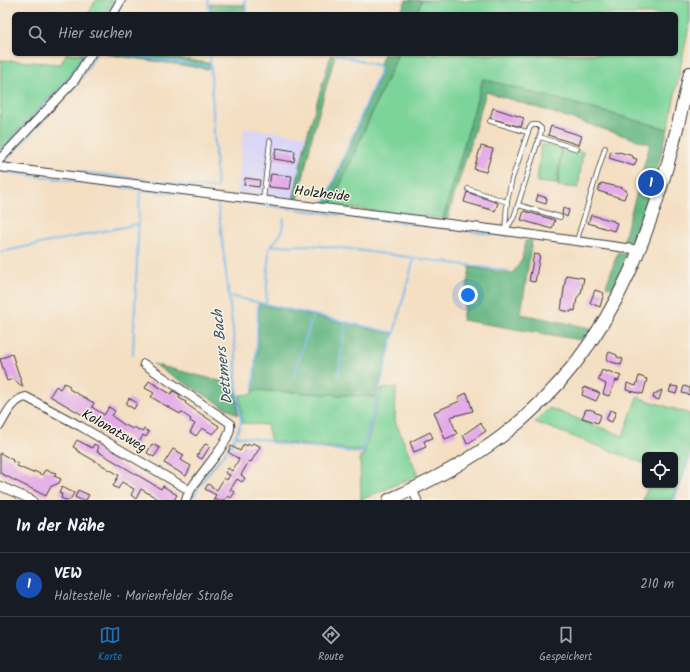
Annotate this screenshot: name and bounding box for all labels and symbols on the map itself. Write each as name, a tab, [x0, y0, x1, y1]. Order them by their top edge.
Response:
pin: 1	[638, 168, 664, 198]
street label: Holzheide	[293, 180, 352, 208]
your location	[458, 285, 478, 305]
water label: Dettmers Bach	[206, 306, 240, 406]
street label: Kolonatsweg	[77, 403, 151, 459]

